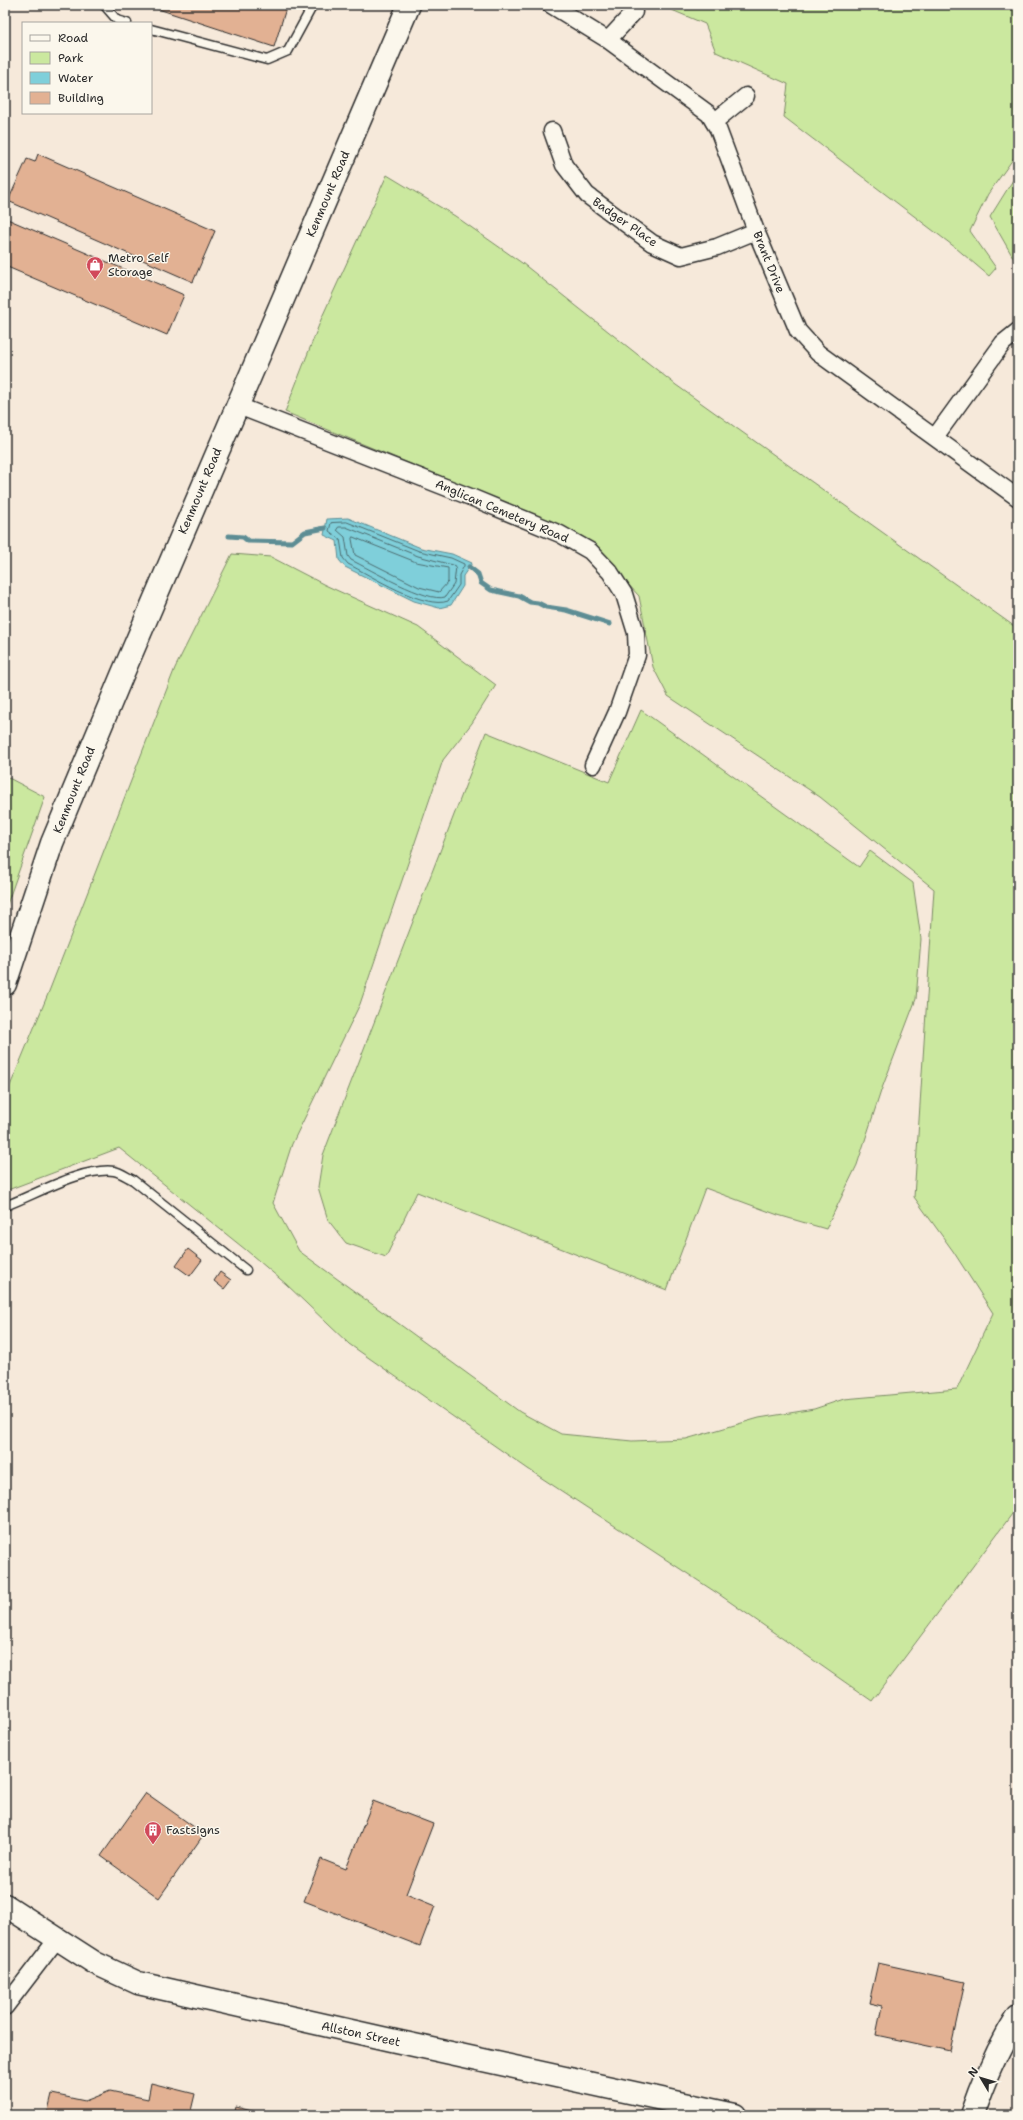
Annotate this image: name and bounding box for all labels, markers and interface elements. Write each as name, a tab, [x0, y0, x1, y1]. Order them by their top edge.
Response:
legend	[22, 22, 152, 114]
text: Road	[58, 30, 89, 46]
text: Park	[58, 50, 84, 66]
text: Water	[58, 70, 94, 86]
text: Building	[58, 90, 104, 106]
street label: Kenmount Road	[303, 148, 354, 240]
street label: Badger Place	[589, 194, 661, 250]
street label: Brant Drive	[749, 229, 789, 296]
place label: Metro Self Storage	[108, 250, 169, 280]
shop icon: Metro Self Storage	[85, 255, 105, 280]
street label: Kenmount Road	[175, 445, 226, 537]
street label: Anglican Cemetery Road	[433, 476, 571, 547]
street label: Kenmount Road	[49, 744, 99, 836]
building icon: Fastsigns	[143, 1820, 163, 1845]
place label: Fastsigns	[166, 1822, 220, 1838]
street label: Allston Street	[320, 2018, 402, 2050]
north arrow	[961, 2058, 1001, 2098]
text: N	[965, 2064, 982, 2080]

